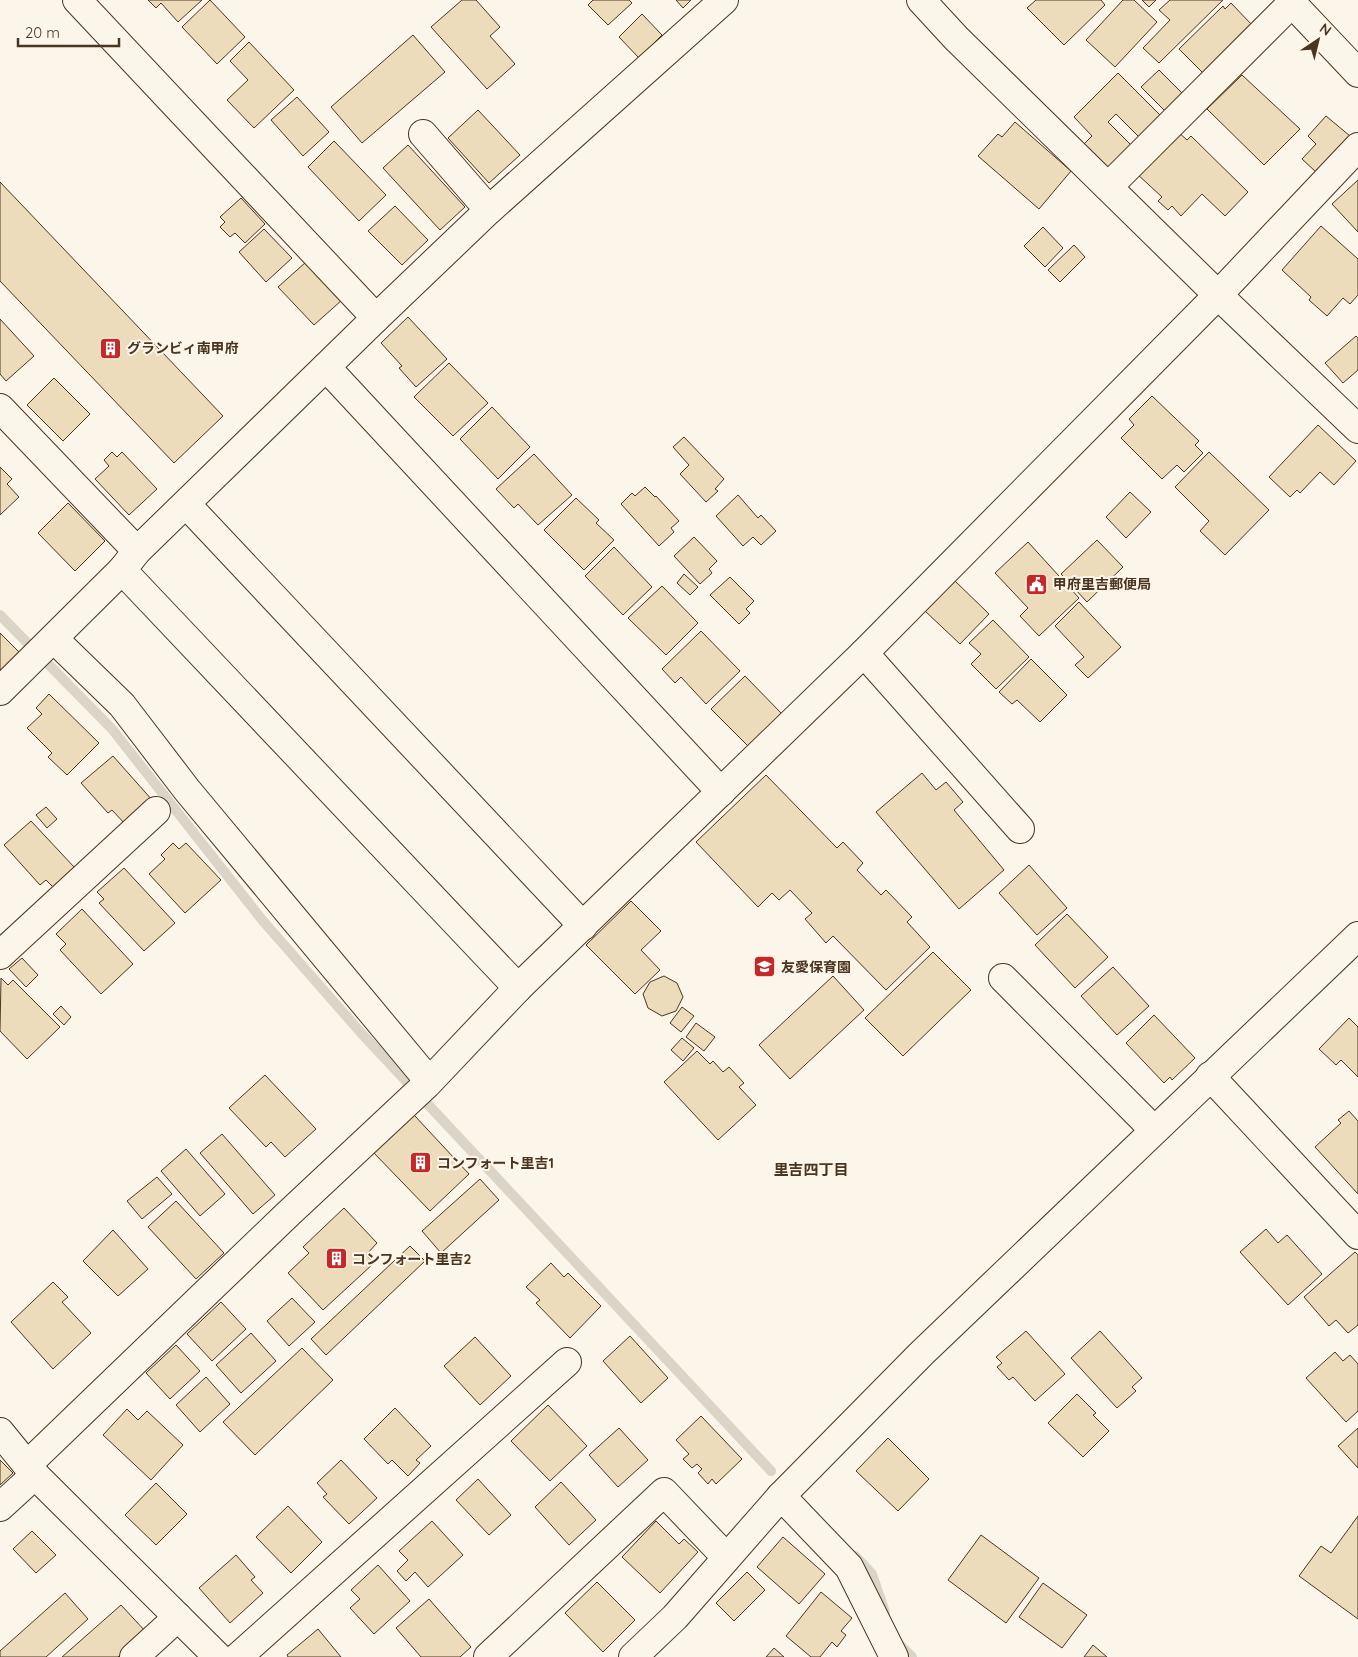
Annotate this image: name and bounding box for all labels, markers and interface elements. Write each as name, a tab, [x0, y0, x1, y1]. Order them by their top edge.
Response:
scale bar	[18, 15, 119, 47]
north arrow	[1293, 15, 1343, 65]
text: N	[1316, 19, 1335, 40]
text: 20 m	[25, 23, 60, 42]
building icon: グランビィ南甲府	[99, 336, 123, 360]
place label: グランビィ南甲府	[127, 339, 239, 357]
public building icon: 甲府里吉郵便局	[1025, 572, 1049, 596]
place label: 甲府里吉郵便局	[1053, 575, 1151, 593]
school or university icon: 友愛保育園	[753, 955, 777, 979]
place label: 友愛保育園	[781, 958, 851, 976]
building icon: コンフォート里吉1	[409, 1151, 433, 1175]
place label: コンフォート里吉1	[437, 1154, 554, 1172]
district label: 里吉四丁目	[773, 1160, 849, 1179]
building icon: コンフォート里吉2	[324, 1247, 348, 1271]
place label: コンフォート里吉2	[352, 1250, 472, 1268]

